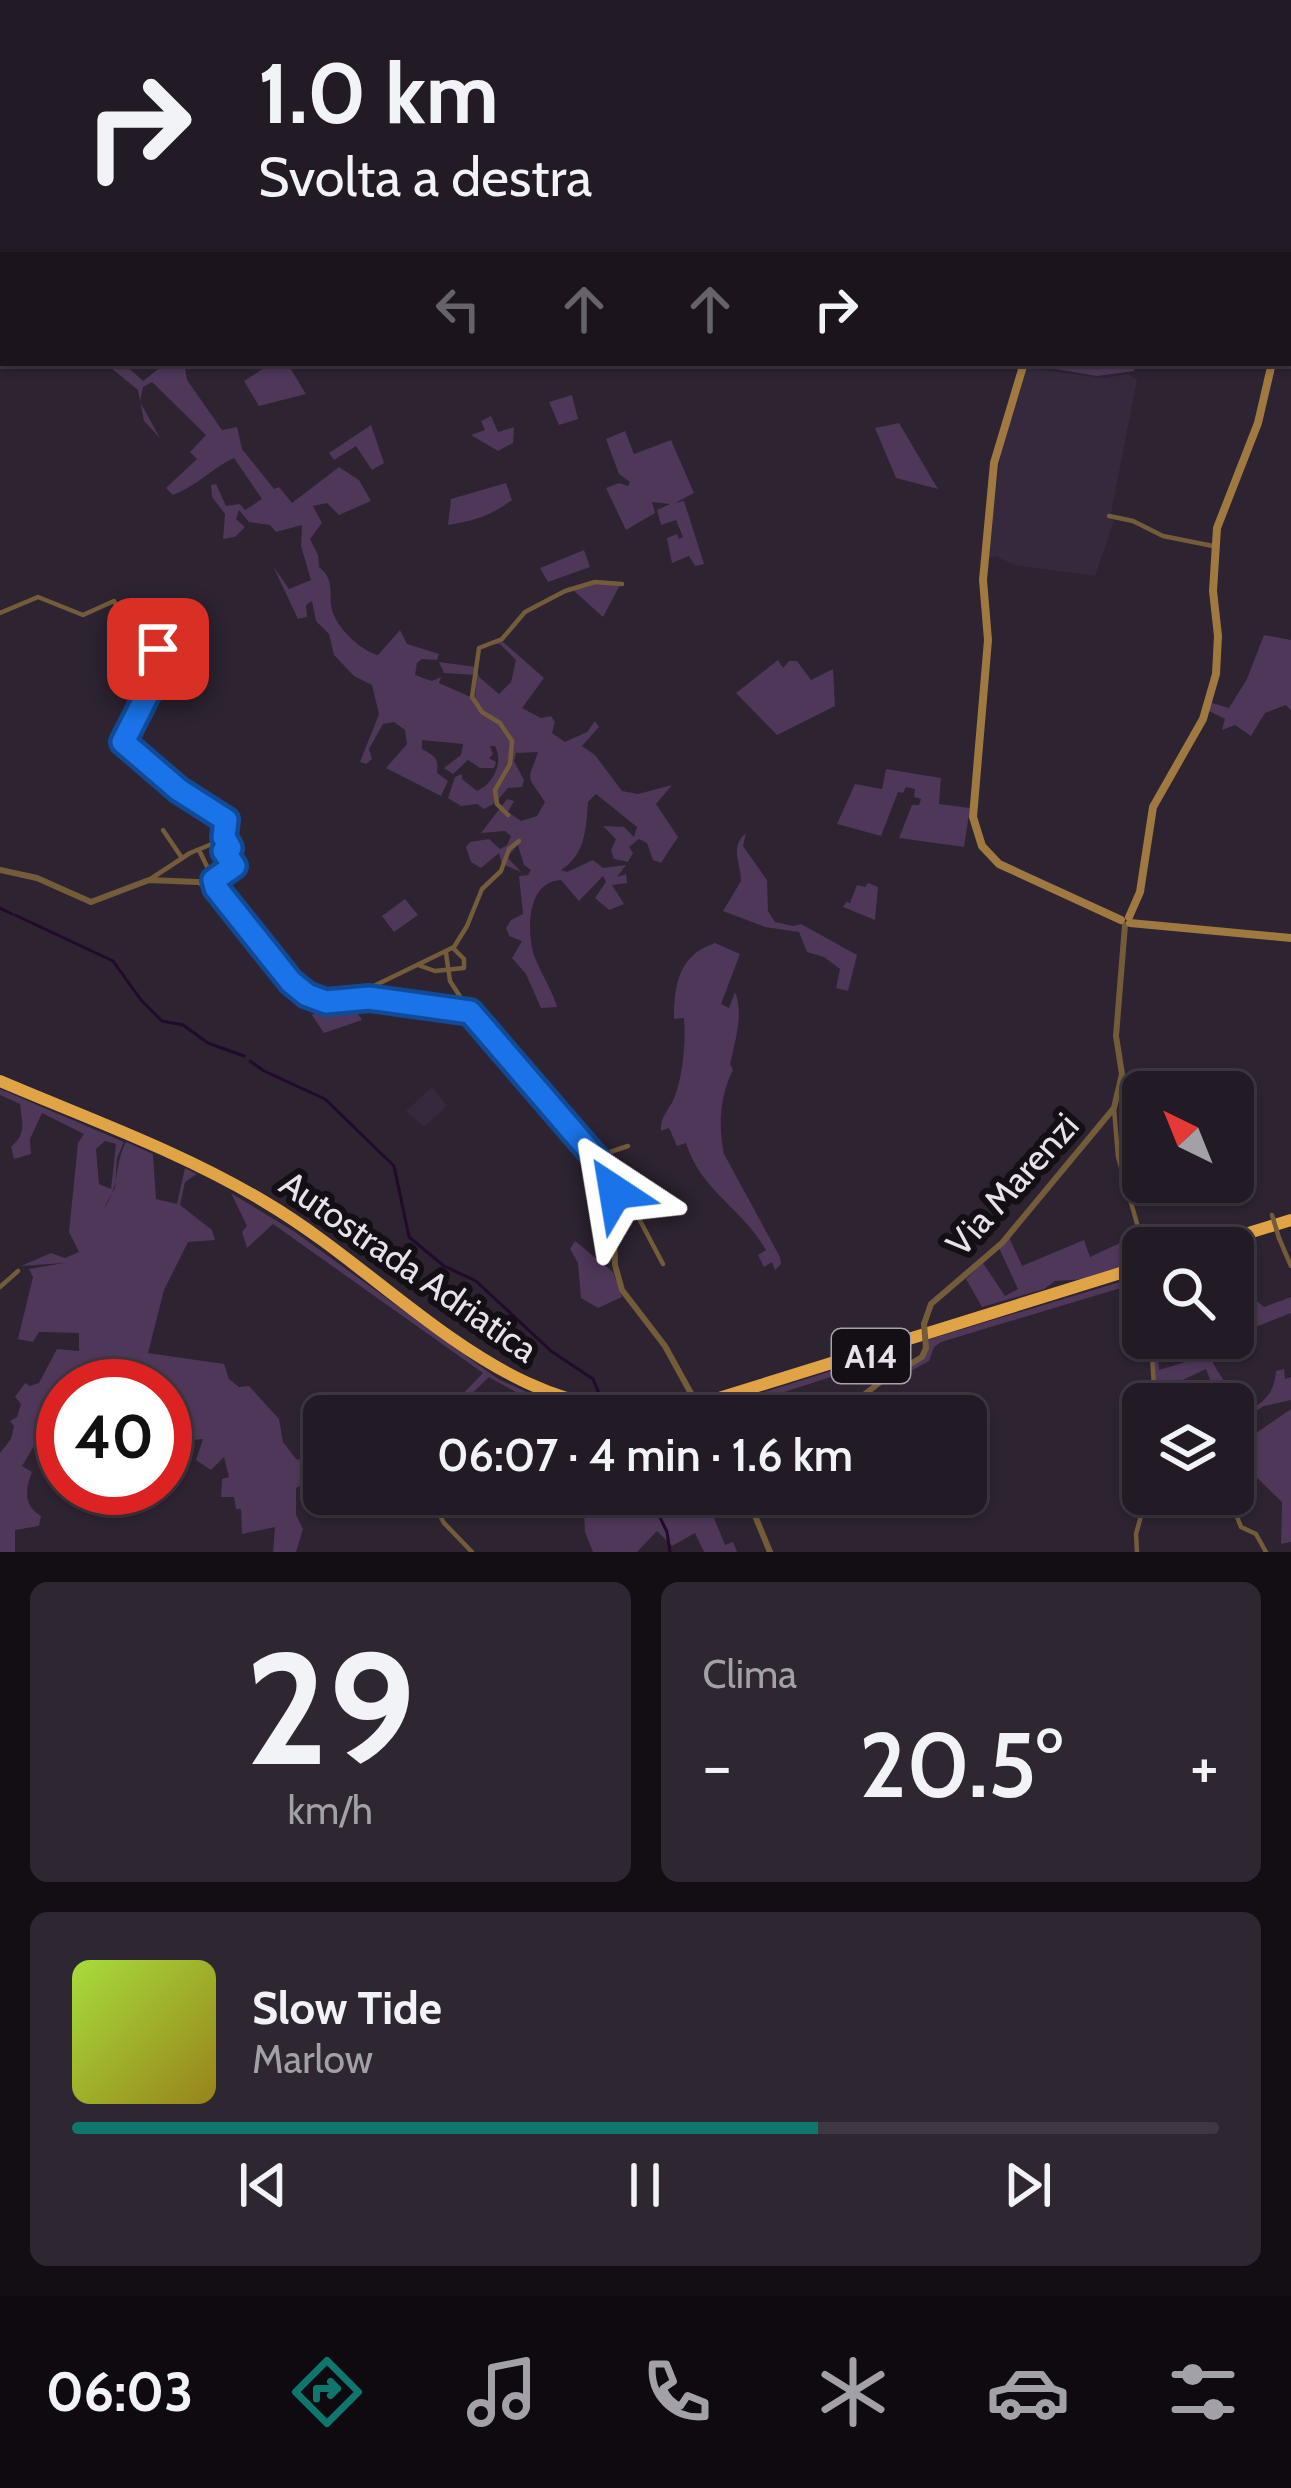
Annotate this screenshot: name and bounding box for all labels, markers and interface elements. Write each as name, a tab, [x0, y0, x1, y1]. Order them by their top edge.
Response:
text: 1.0 km	[258, 42, 499, 144]
icon: right	[60, 48, 216, 204]
text: Svolta a destra	[258, 144, 592, 210]
icon: left	[425, 276, 491, 342]
icon: ahead	[551, 276, 617, 342]
icon: ahead	[677, 276, 743, 342]
icon: right	[803, 276, 869, 342]
pin	[107, 598, 209, 700]
icon: arrive	[125, 616, 191, 682]
north arrow	[1122, 1071, 1254, 1203]
map controls	[1122, 1071, 1254, 1515]
street label: Via Marenzi	[936, 1104, 1088, 1264]
position arrow	[552, 1129, 678, 1255]
street label: Autostrada Adriatica	[272, 1161, 546, 1371]
button: search	[1122, 1227, 1254, 1359]
road number: A14	[832, 1329, 910, 1383]
speed limit sign: 40	[36, 1359, 192, 1515]
button: layers	[1122, 1383, 1254, 1515]
text: 06:07 · 4 min · 1.6 km	[437, 1428, 853, 1482]
text: 29	[245, 1613, 415, 1803]
text: Clima	[703, 1650, 797, 1698]
text: 20.5°	[859, 1710, 1063, 1820]
text: −	[703, 1725, 732, 1806]
text: +	[1190, 1725, 1219, 1806]
text: km/h	[288, 1786, 373, 1834]
text: Slow Tide	[252, 1981, 442, 2035]
text: Marlow	[252, 2035, 373, 2083]
icon: previous	[230, 2152, 296, 2218]
icon: pause	[612, 2152, 678, 2218]
icon: next	[995, 2152, 1061, 2218]
icon: directions	[285, 2350, 369, 2434]
icon: music	[460, 2350, 544, 2434]
icon: phone	[635, 2350, 719, 2434]
icon: climate	[811, 2350, 895, 2434]
icon: car	[986, 2350, 1070, 2434]
icon: filters	[1161, 2350, 1245, 2434]
text: 06:03	[46, 2359, 193, 2425]

